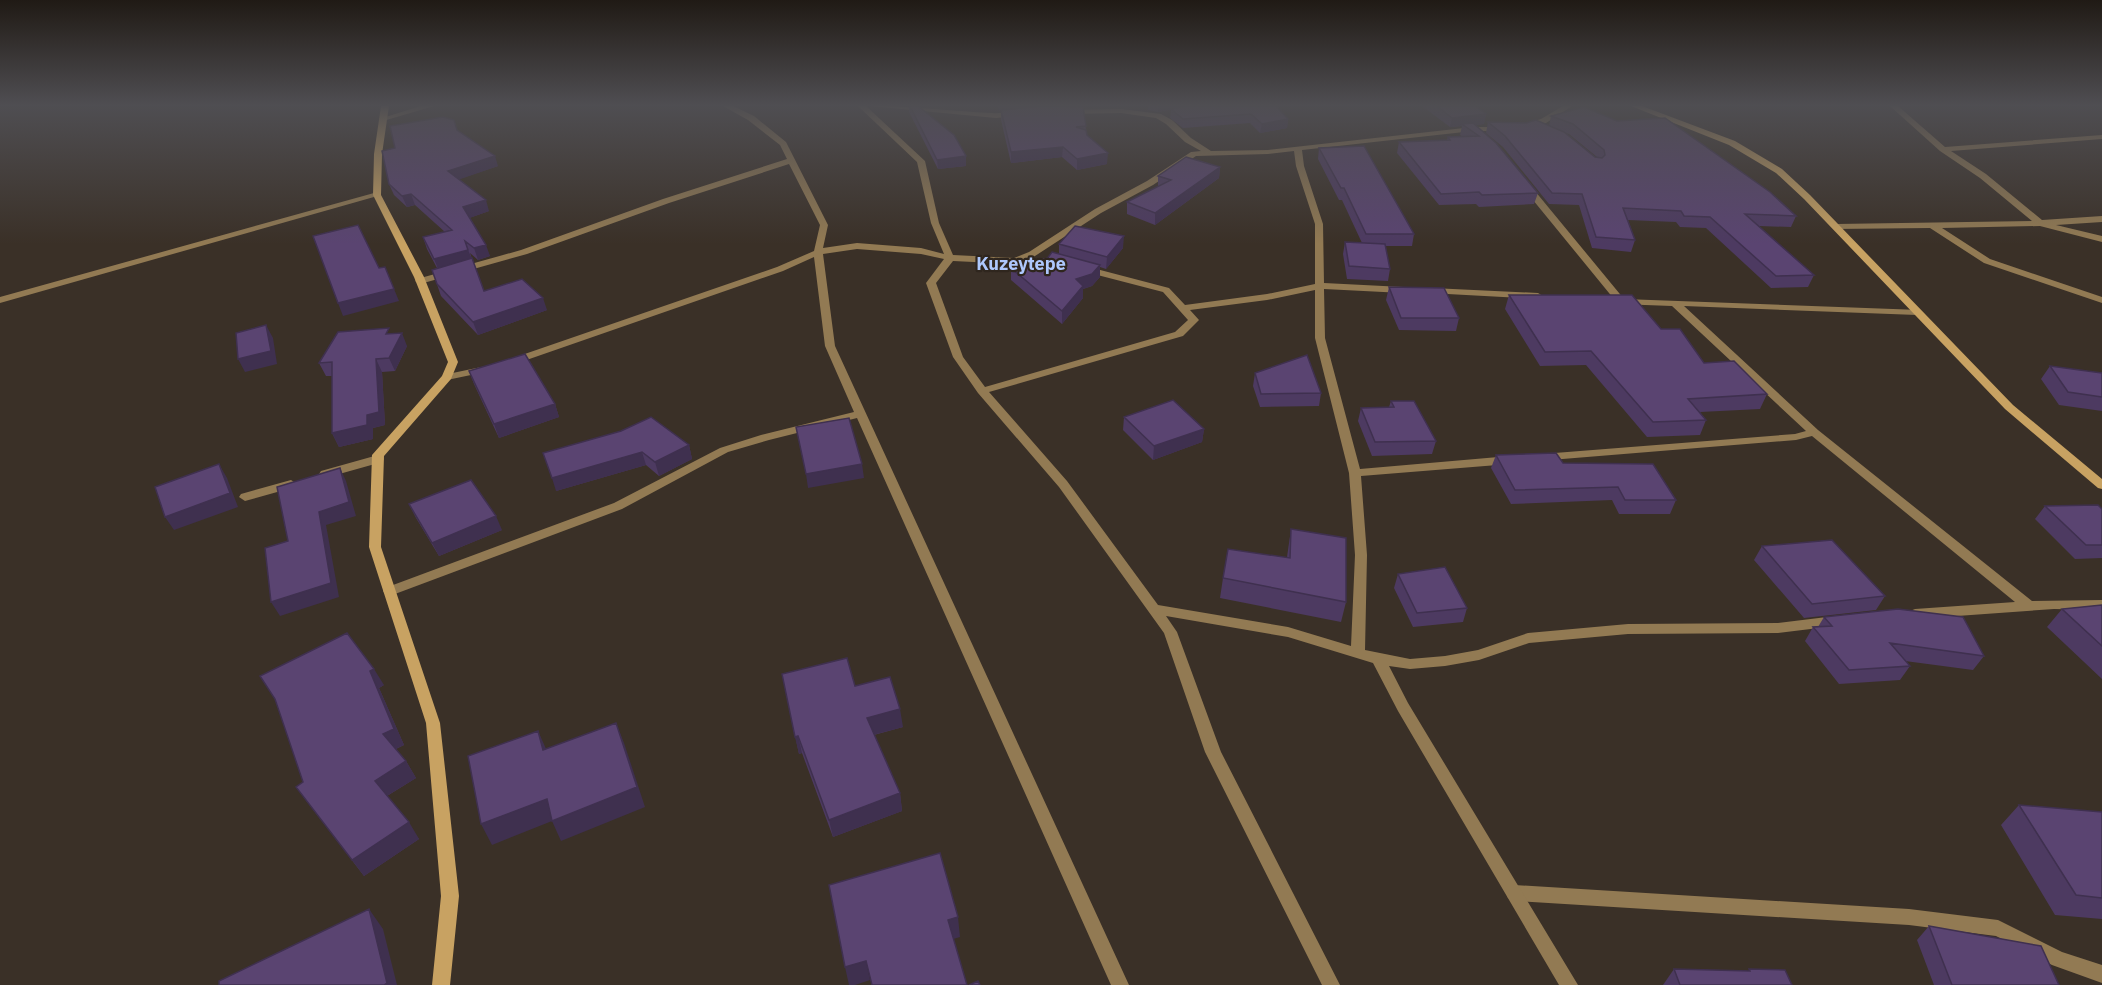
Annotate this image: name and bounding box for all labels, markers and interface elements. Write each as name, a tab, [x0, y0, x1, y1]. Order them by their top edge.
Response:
district label: Kuzeytepe	[976, 252, 1066, 275]

